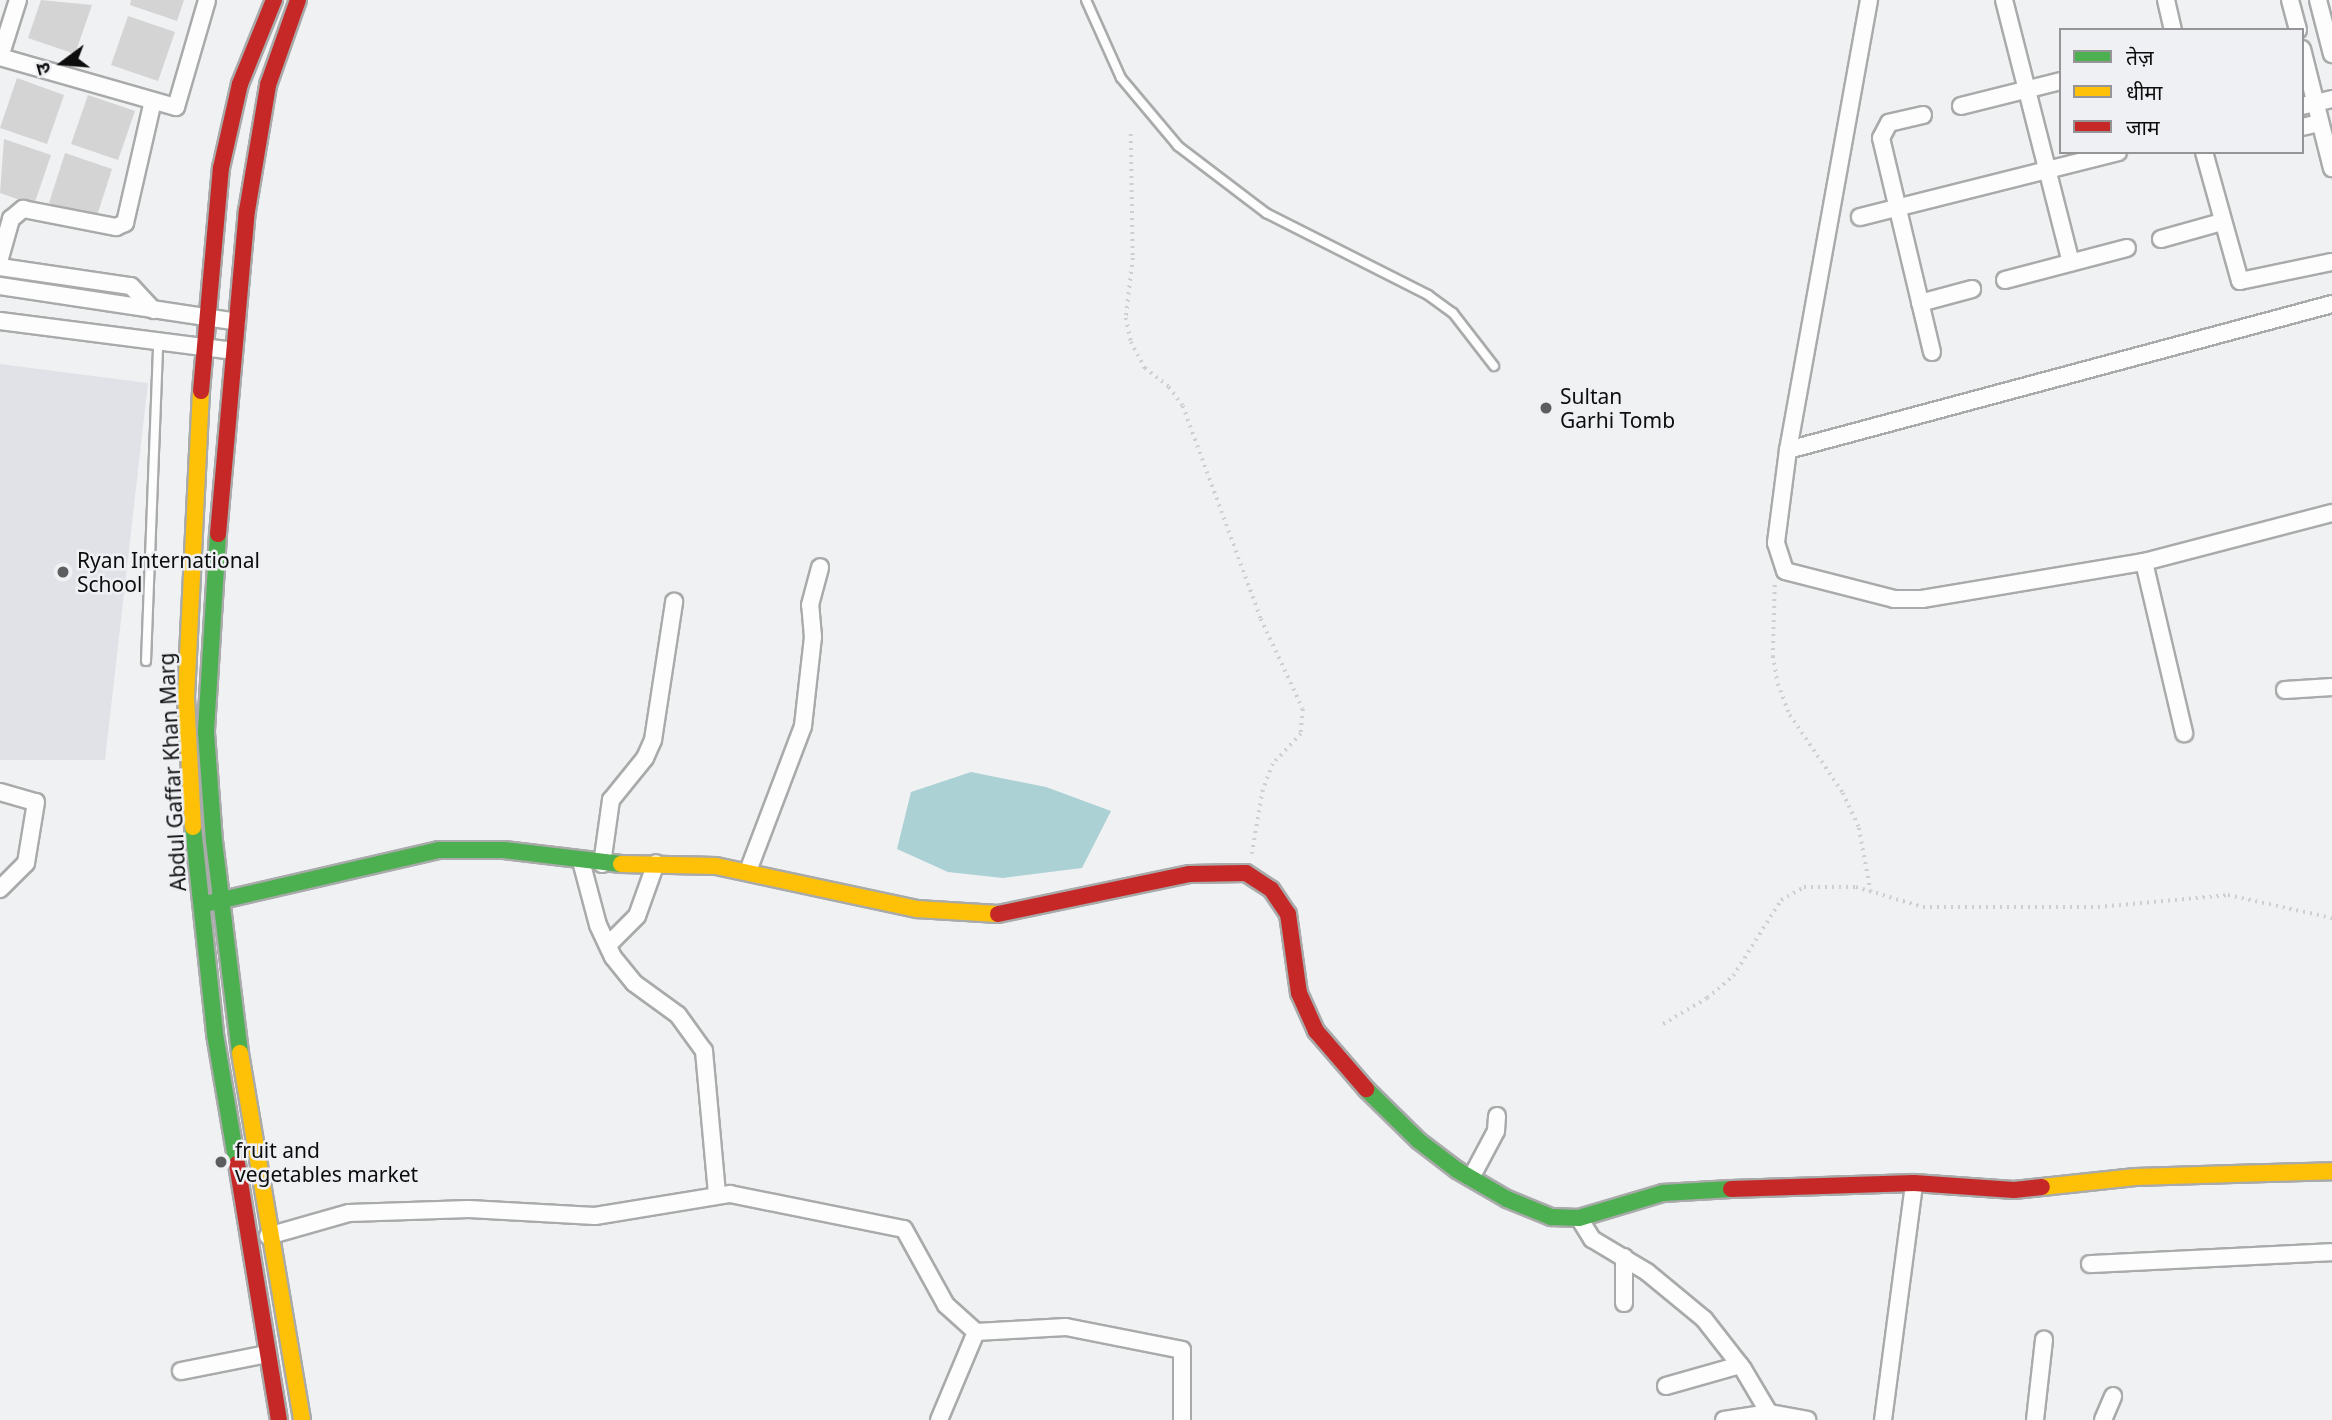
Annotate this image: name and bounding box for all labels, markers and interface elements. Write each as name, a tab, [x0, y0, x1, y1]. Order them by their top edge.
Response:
north arrow	[28, 28, 98, 98]
legend	[2059, 28, 2304, 154]
text: तेज़	[2126, 43, 2154, 71]
text: उ	[29, 60, 57, 78]
text: धीमा	[2126, 78, 2162, 106]
text: जाम	[2126, 113, 2160, 141]
place label: Sultan Garhi Tomb	[1560, 383, 1675, 433]
marker: Sultan Garhi Tomb	[1538, 400, 1554, 416]
place label: Ryan International School	[77, 547, 260, 597]
marker: Ryan International School	[55, 564, 71, 580]
street label: Abdul Gaffar Khan Marg	[153, 652, 191, 892]
place label: fruit and vegetables market	[235, 1137, 418, 1187]
marker: fruit and vegetables market	[213, 1154, 229, 1170]

